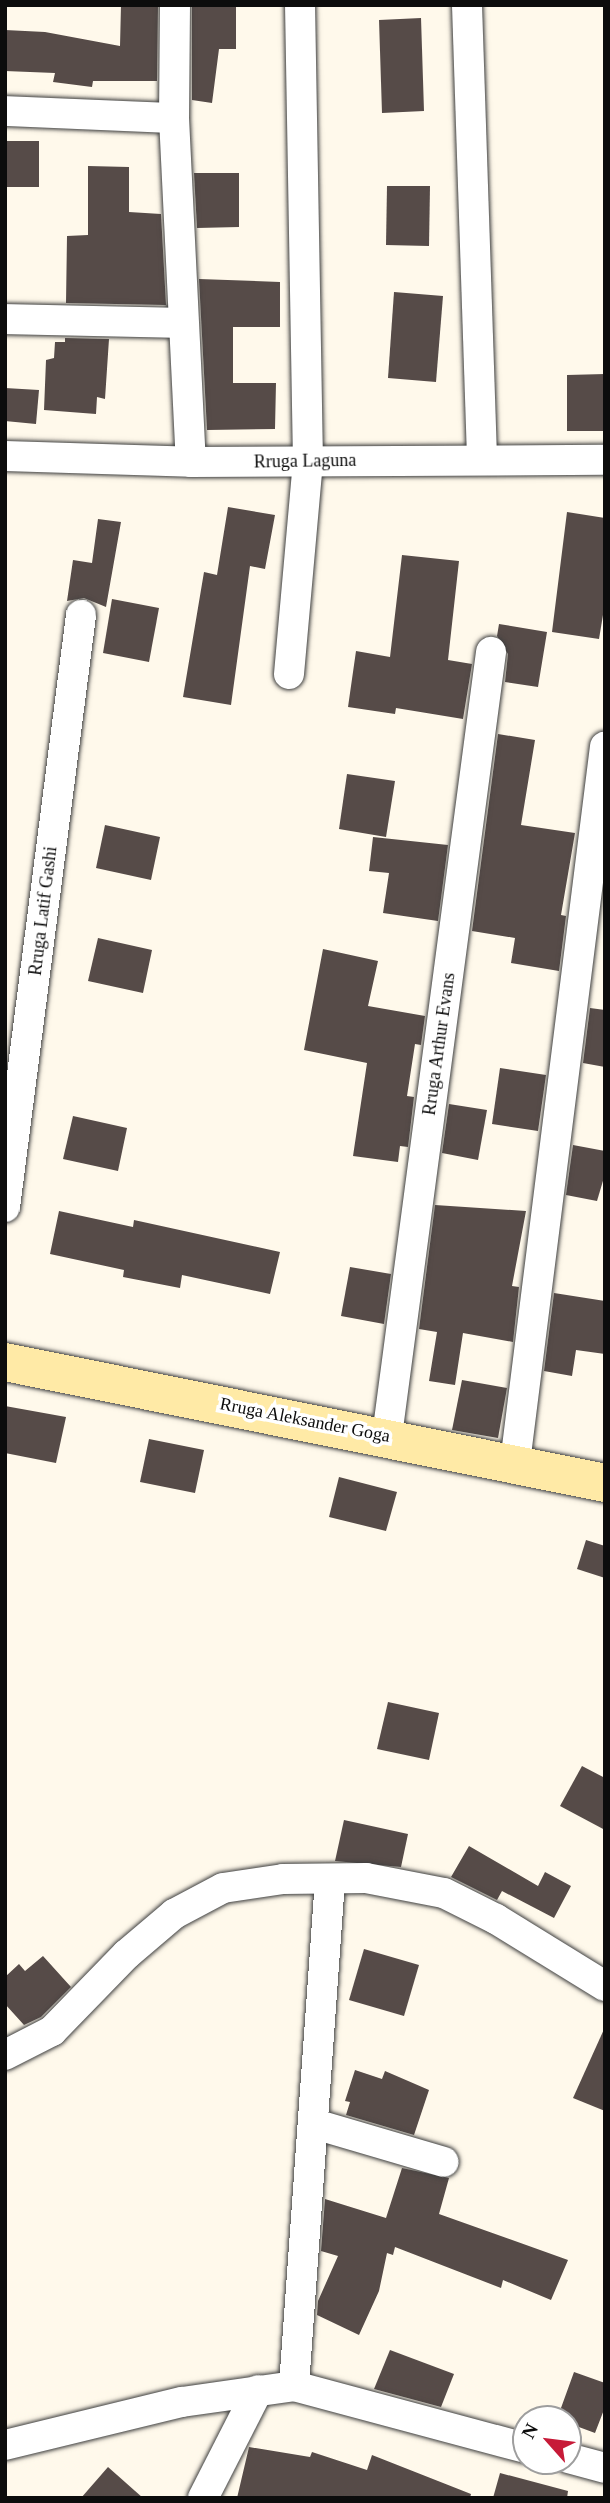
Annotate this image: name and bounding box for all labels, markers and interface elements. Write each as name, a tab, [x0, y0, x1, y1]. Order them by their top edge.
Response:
street label: Rruga Laguna	[254, 449, 356, 473]
street label: Rruga Latif Gashi	[24, 845, 62, 977]
street label: Rruga Arthur Evans	[418, 971, 460, 1117]
street label: Rruga Aleksander Goga	[218, 1393, 392, 1447]
north arrow	[512, 2405, 582, 2475]
text: N	[517, 2420, 542, 2442]

